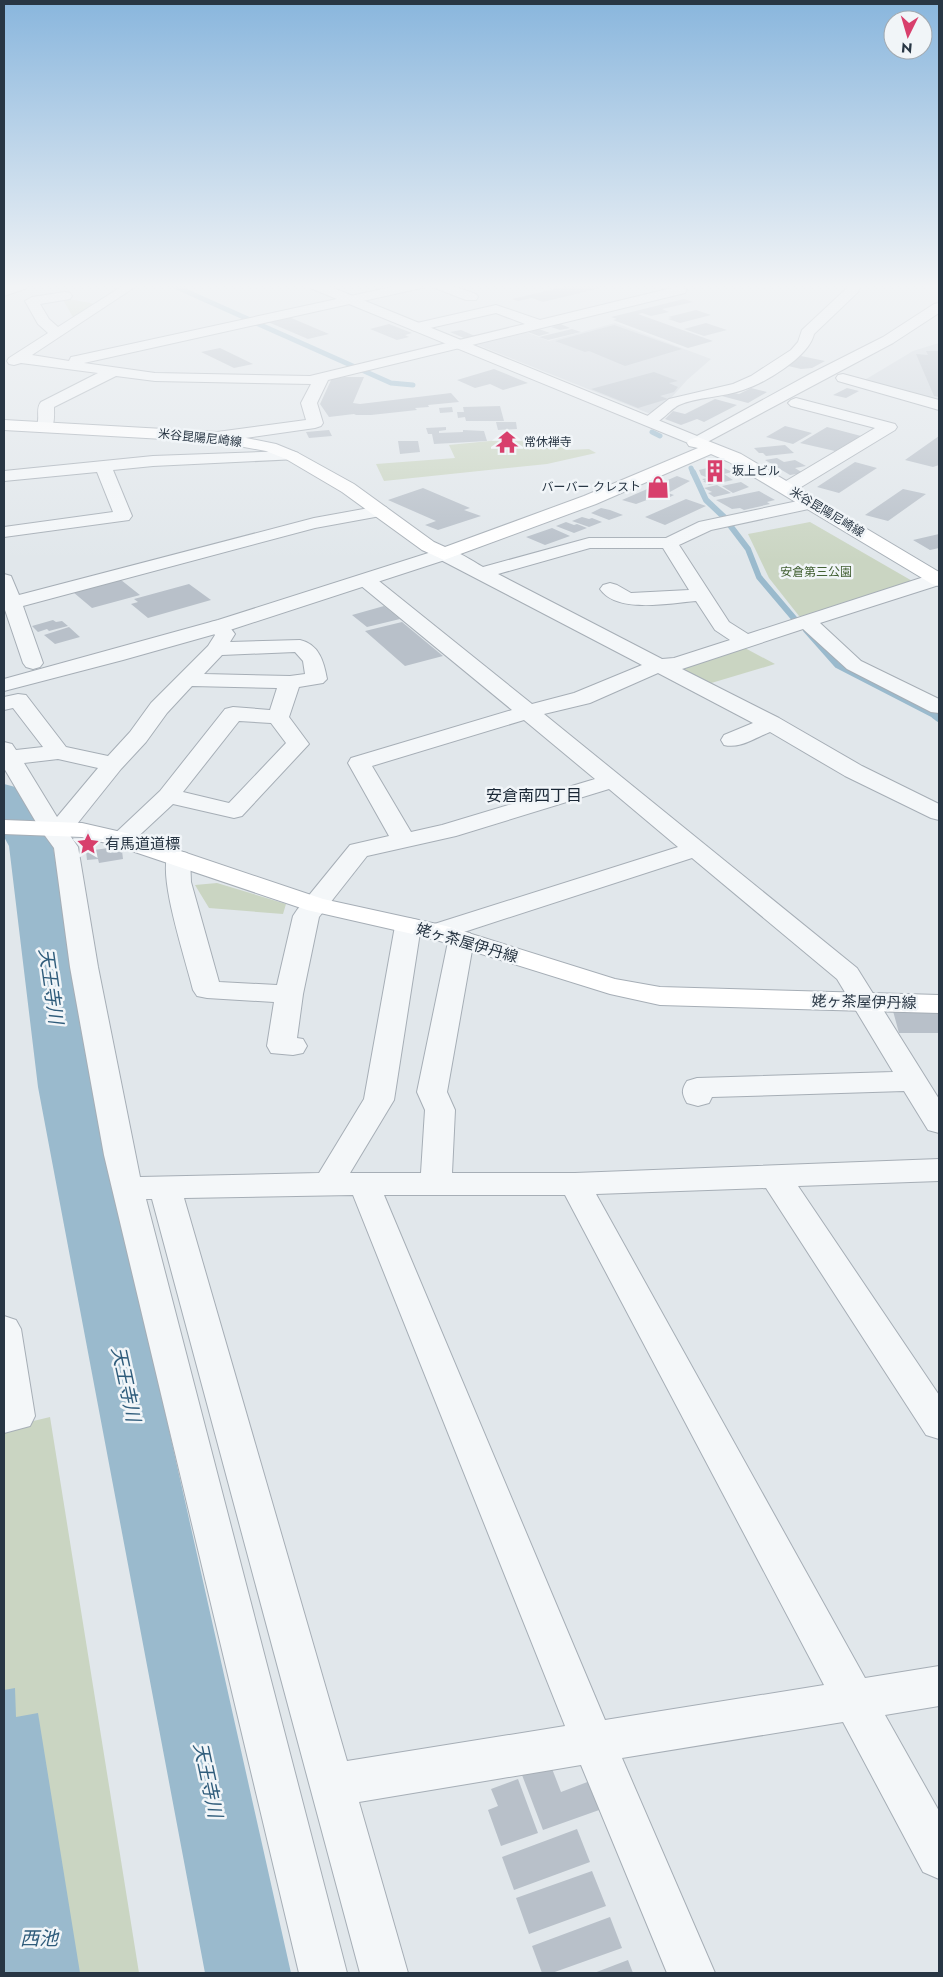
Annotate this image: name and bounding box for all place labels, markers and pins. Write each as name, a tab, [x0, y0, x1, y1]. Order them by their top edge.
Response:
temple icon: 常休禅寺	[494, 429, 520, 455]
place label: 常休禅寺	[524, 433, 572, 451]
building icon: 坂上ビル	[702, 458, 728, 484]
place label: 坂上ビル	[732, 462, 780, 480]
shop icon: バーバー クレスト	[645, 474, 671, 500]
place label: バーバー クレスト	[542, 478, 641, 496]
place icon: 有馬道道標	[75, 831, 101, 857]
place label: 有馬道道標	[105, 833, 180, 855]

